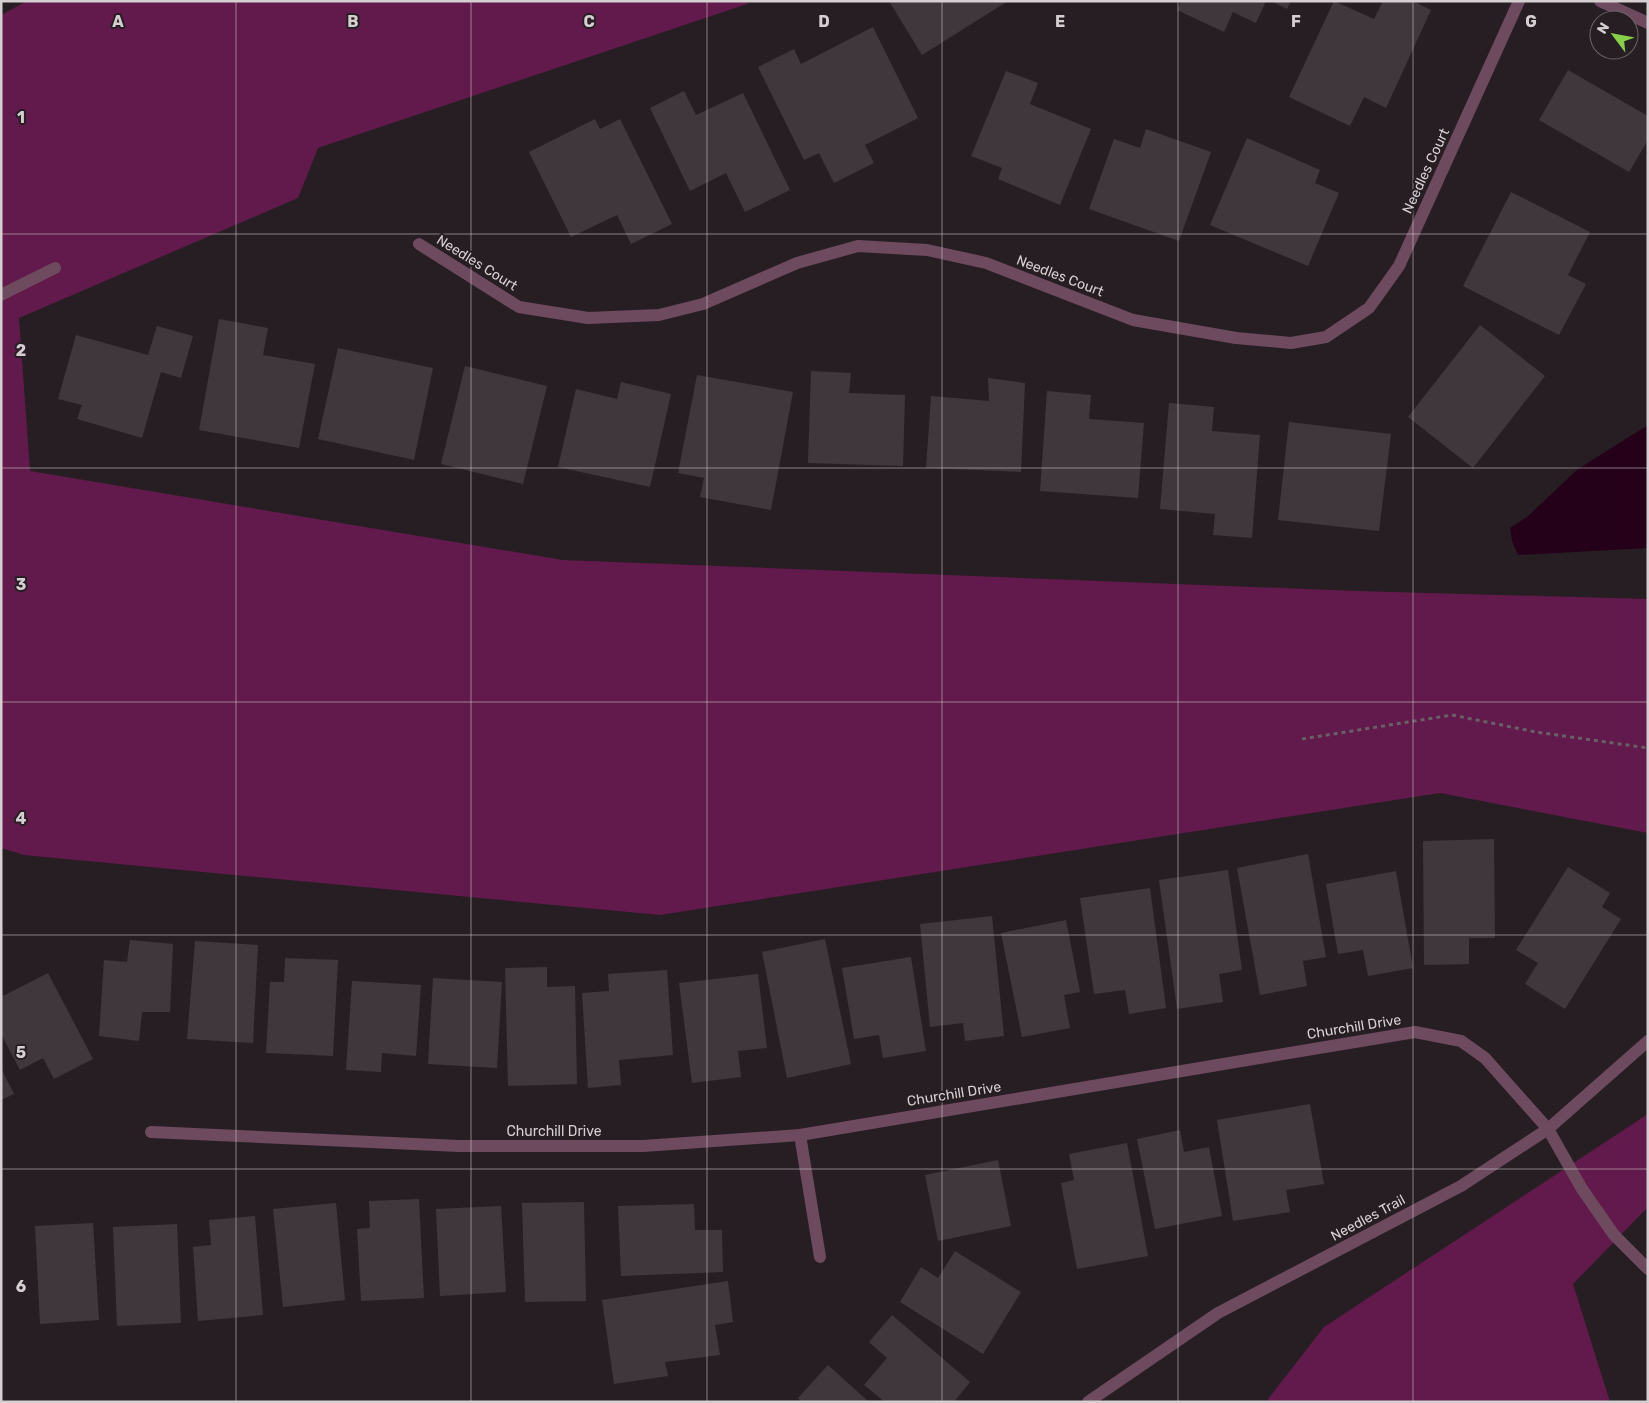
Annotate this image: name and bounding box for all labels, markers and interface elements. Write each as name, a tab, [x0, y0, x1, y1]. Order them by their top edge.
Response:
north arrow	[1589, 10, 1639, 60]
text: A	[112, 12, 124, 31]
text: B	[347, 12, 359, 31]
text: C	[583, 12, 595, 31]
text: D	[818, 12, 830, 31]
text: E	[1055, 12, 1065, 31]
text: F	[1291, 12, 1301, 31]
text: G	[1525, 12, 1537, 31]
text: N	[1594, 20, 1613, 37]
text: 1	[17, 108, 25, 127]
street label: Needles Court	[1399, 125, 1453, 216]
street label: Needles Court	[433, 231, 521, 295]
street label: Needles Court	[1014, 252, 1107, 301]
text: 2	[16, 341, 26, 360]
text: 3	[16, 575, 26, 594]
text: 4	[16, 809, 27, 828]
street label: Churchill Drive	[1306, 1011, 1402, 1043]
text: 5	[16, 1043, 26, 1062]
street label: Churchill Drive	[906, 1078, 1002, 1110]
street label: Churchill Drive	[506, 1123, 602, 1140]
street label: Needles Trail	[1328, 1191, 1408, 1245]
text: 6	[16, 1277, 26, 1296]

